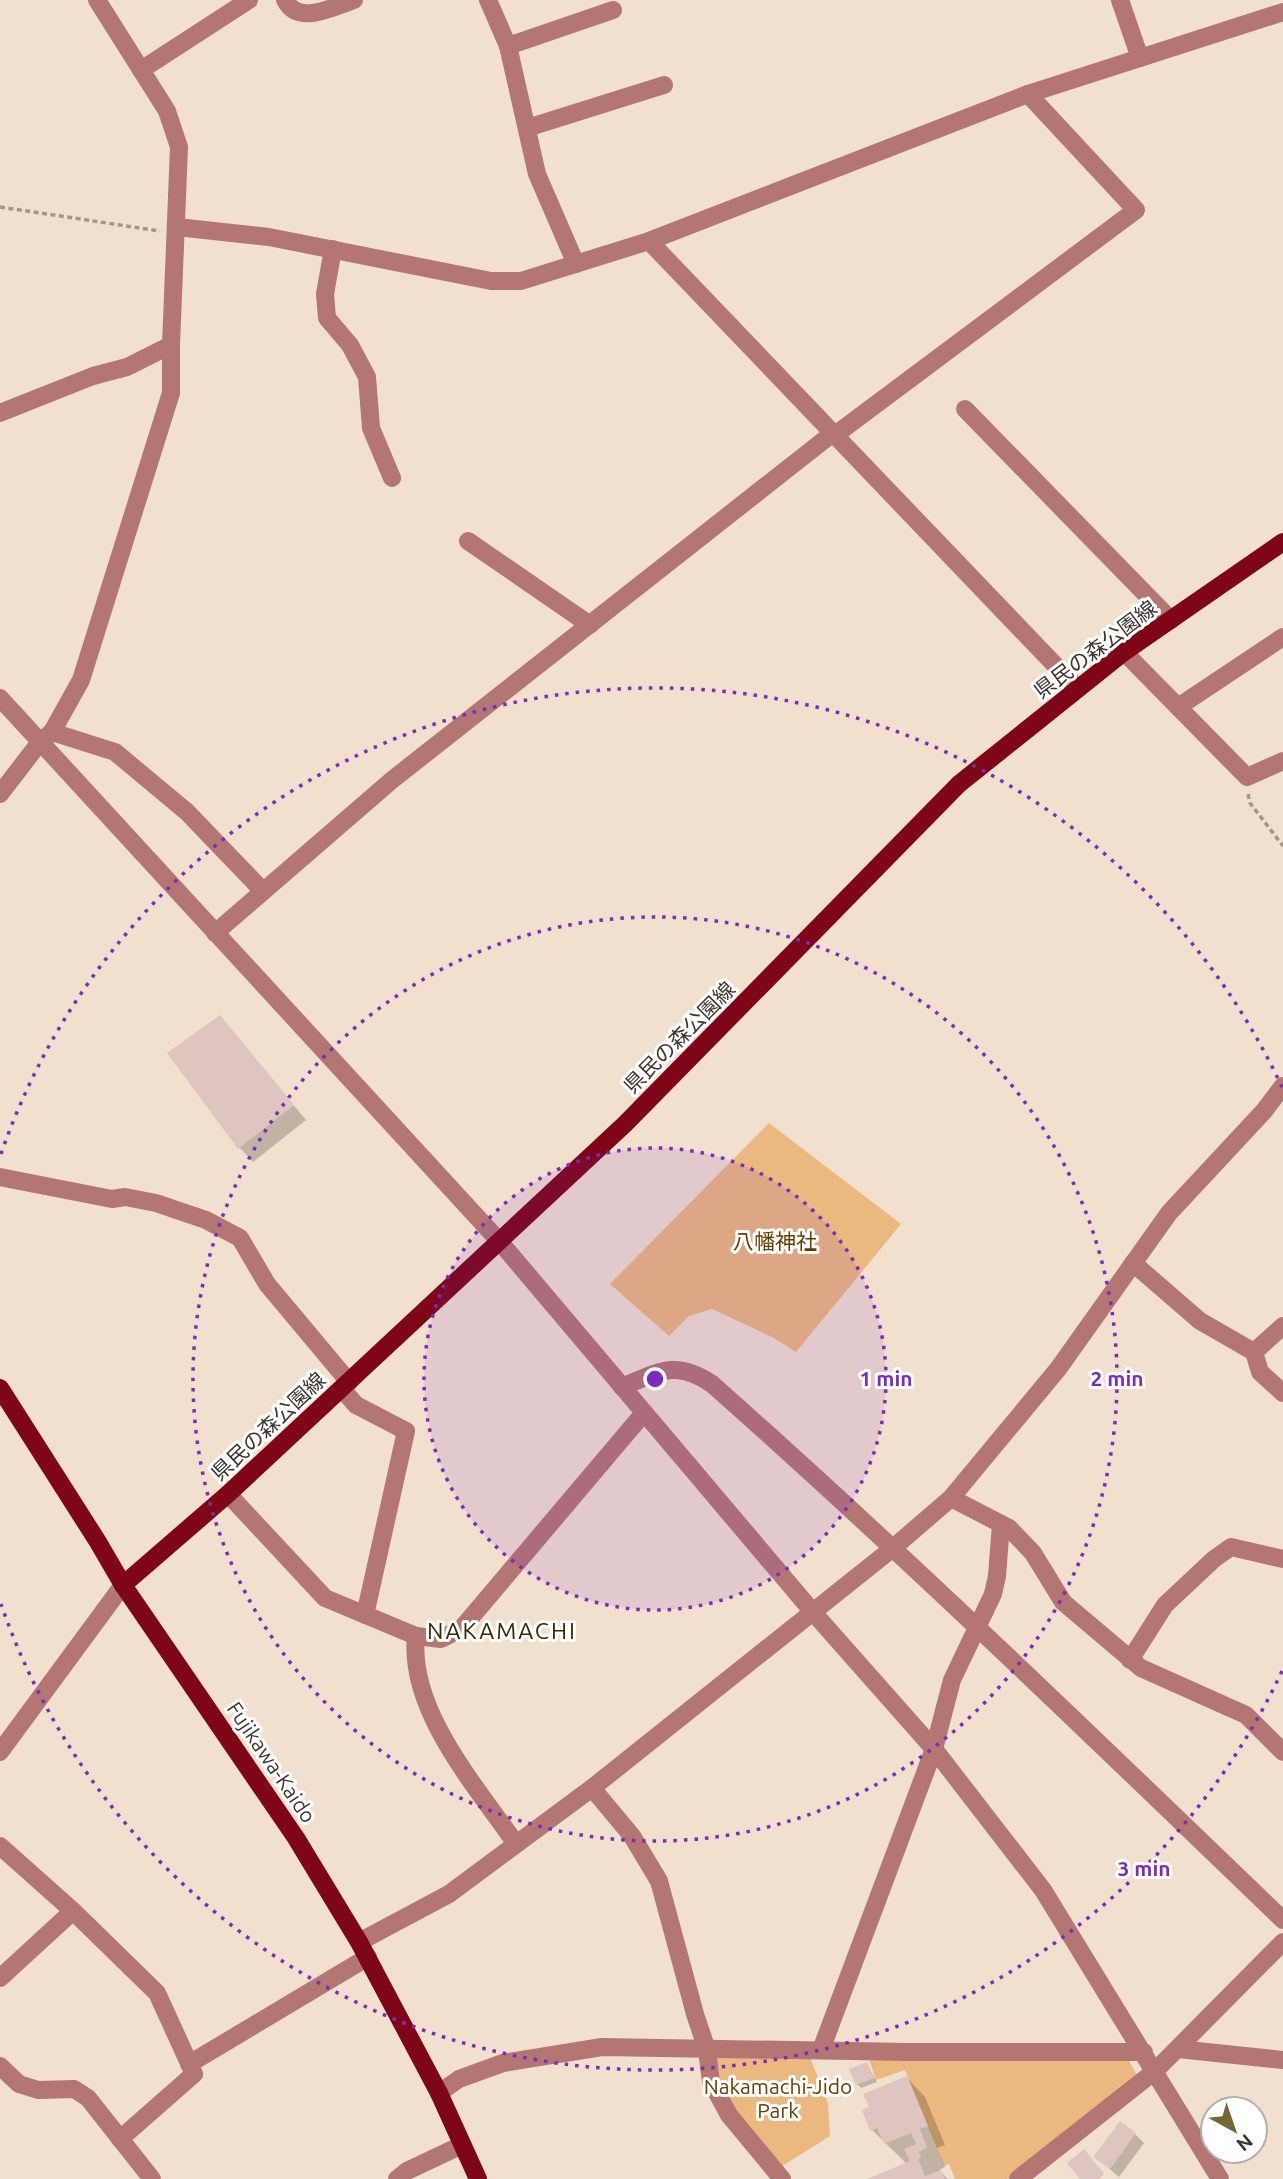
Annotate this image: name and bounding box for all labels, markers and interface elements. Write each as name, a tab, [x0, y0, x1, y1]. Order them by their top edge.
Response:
street label: 県民の森公園線	[1029, 595, 1161, 703]
street label: 県民の森公園線	[619, 977, 739, 1097]
park label: 八幡神社	[733, 1229, 817, 1253]
text: 1 min	[859, 1366, 913, 1390]
text: 2 min	[1090, 1366, 1144, 1390]
street label: 県民の森公園線	[206, 1367, 330, 1485]
centre of rings	[643, 1367, 667, 1391]
district label: NAKAMACHI	[427, 1618, 577, 1643]
street label: Fujikawa-Kaido	[223, 1697, 321, 1827]
text: 3 min	[1117, 1856, 1171, 1880]
park label: Nakamachi-Jido Park	[704, 2074, 852, 2122]
north arrow	[1199, 2095, 1269, 2165]
text: N	[1232, 2130, 1257, 2156]

